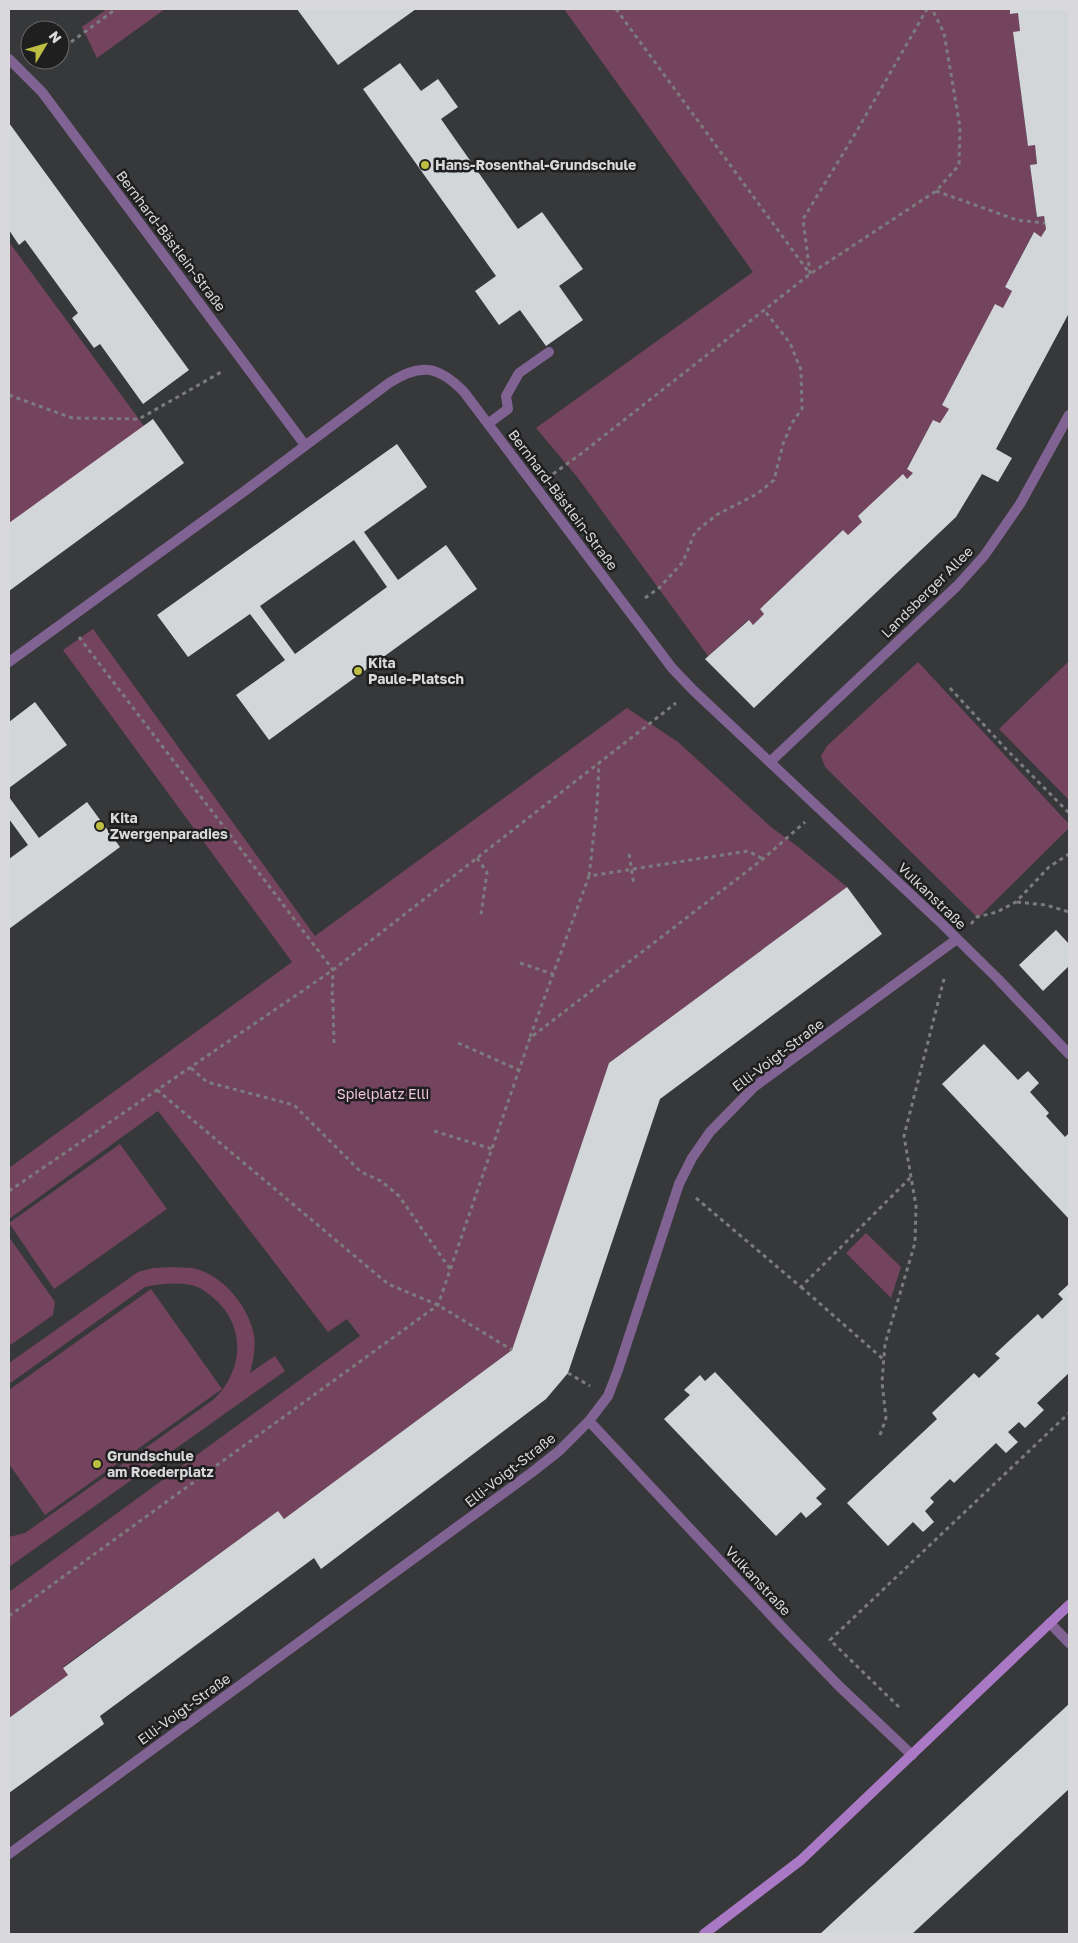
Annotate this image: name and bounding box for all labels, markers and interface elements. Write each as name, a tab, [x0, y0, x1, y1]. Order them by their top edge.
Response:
north arrow	[20, 20, 70, 70]
text: N	[46, 27, 66, 46]
place label: Hans-Rosenthal-Grundschule	[435, 156, 636, 173]
marker: Hans-Rosenthal-Grundschule	[419, 159, 431, 171]
street label: Bernhard-Bästlein-Straße	[113, 167, 230, 314]
street label: Bernhard-Bästlein-Straße	[505, 426, 622, 573]
street label: Landsberger Allee	[877, 542, 976, 641]
place label: Kita Paule-Platsch	[368, 654, 464, 687]
marker: Kita Paule-Platsch	[352, 665, 364, 677]
place label: Kita Zwergenparadies	[110, 809, 228, 842]
marker: Kita Zwergenparadies	[94, 820, 106, 832]
street label: Vulkanstraße	[895, 859, 970, 933]
street label: Elli-Voigt-Straße	[729, 1015, 827, 1095]
park label: Spielplatz Elli	[337, 1085, 429, 1102]
street label: Elli-Voigt-Straße	[461, 1429, 558, 1510]
place label: Grundschule am Roederplatz	[107, 1447, 214, 1480]
marker: Grundschule am Roederplatz	[91, 1458, 103, 1470]
street label: Vulkanstraße	[722, 1542, 795, 1619]
street label: Elli-Voigt-Straße	[134, 1669, 233, 1748]

